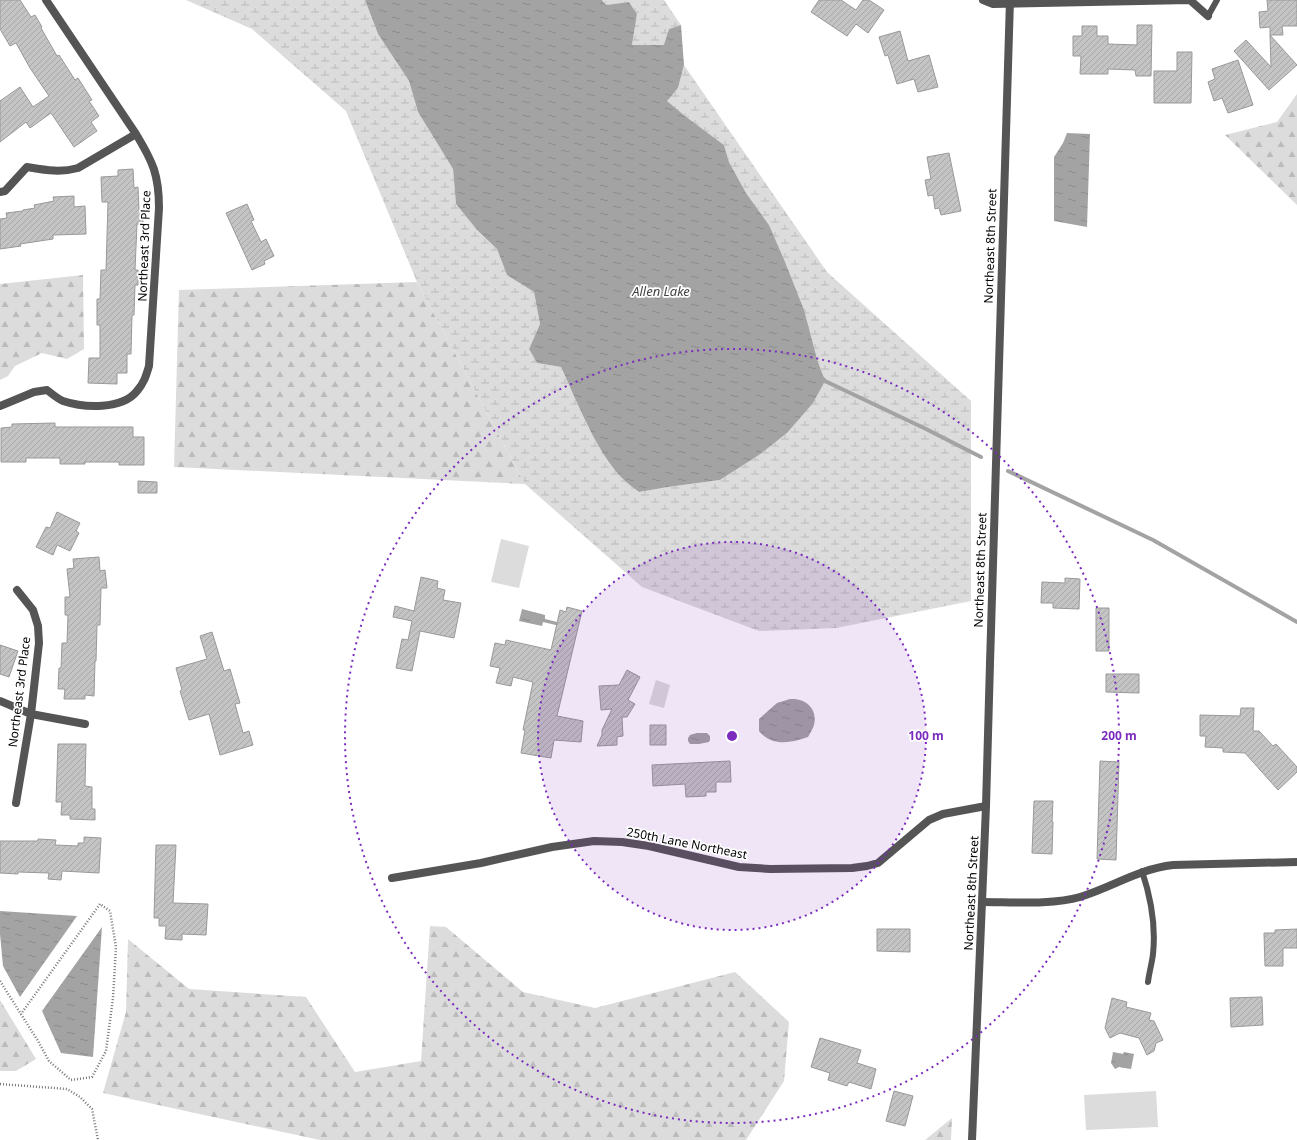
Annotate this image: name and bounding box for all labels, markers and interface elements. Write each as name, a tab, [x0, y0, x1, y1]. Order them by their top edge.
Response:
street label: Northeast 8th Street	[979, 188, 1001, 304]
street label: Northeast 3rd Place	[134, 190, 154, 302]
water label: Allen Lake	[631, 282, 690, 300]
street label: Northeast 8th Street	[969, 512, 991, 628]
street label: Northeast 3rd Place	[4, 635, 34, 748]
text: 100 m	[908, 727, 944, 744]
text: 200 m	[1101, 727, 1137, 744]
centre of rings	[725, 729, 739, 743]
street label: 250th Lane Northeast	[625, 823, 749, 863]
street label: Northeast 8th Street	[960, 834, 983, 951]

